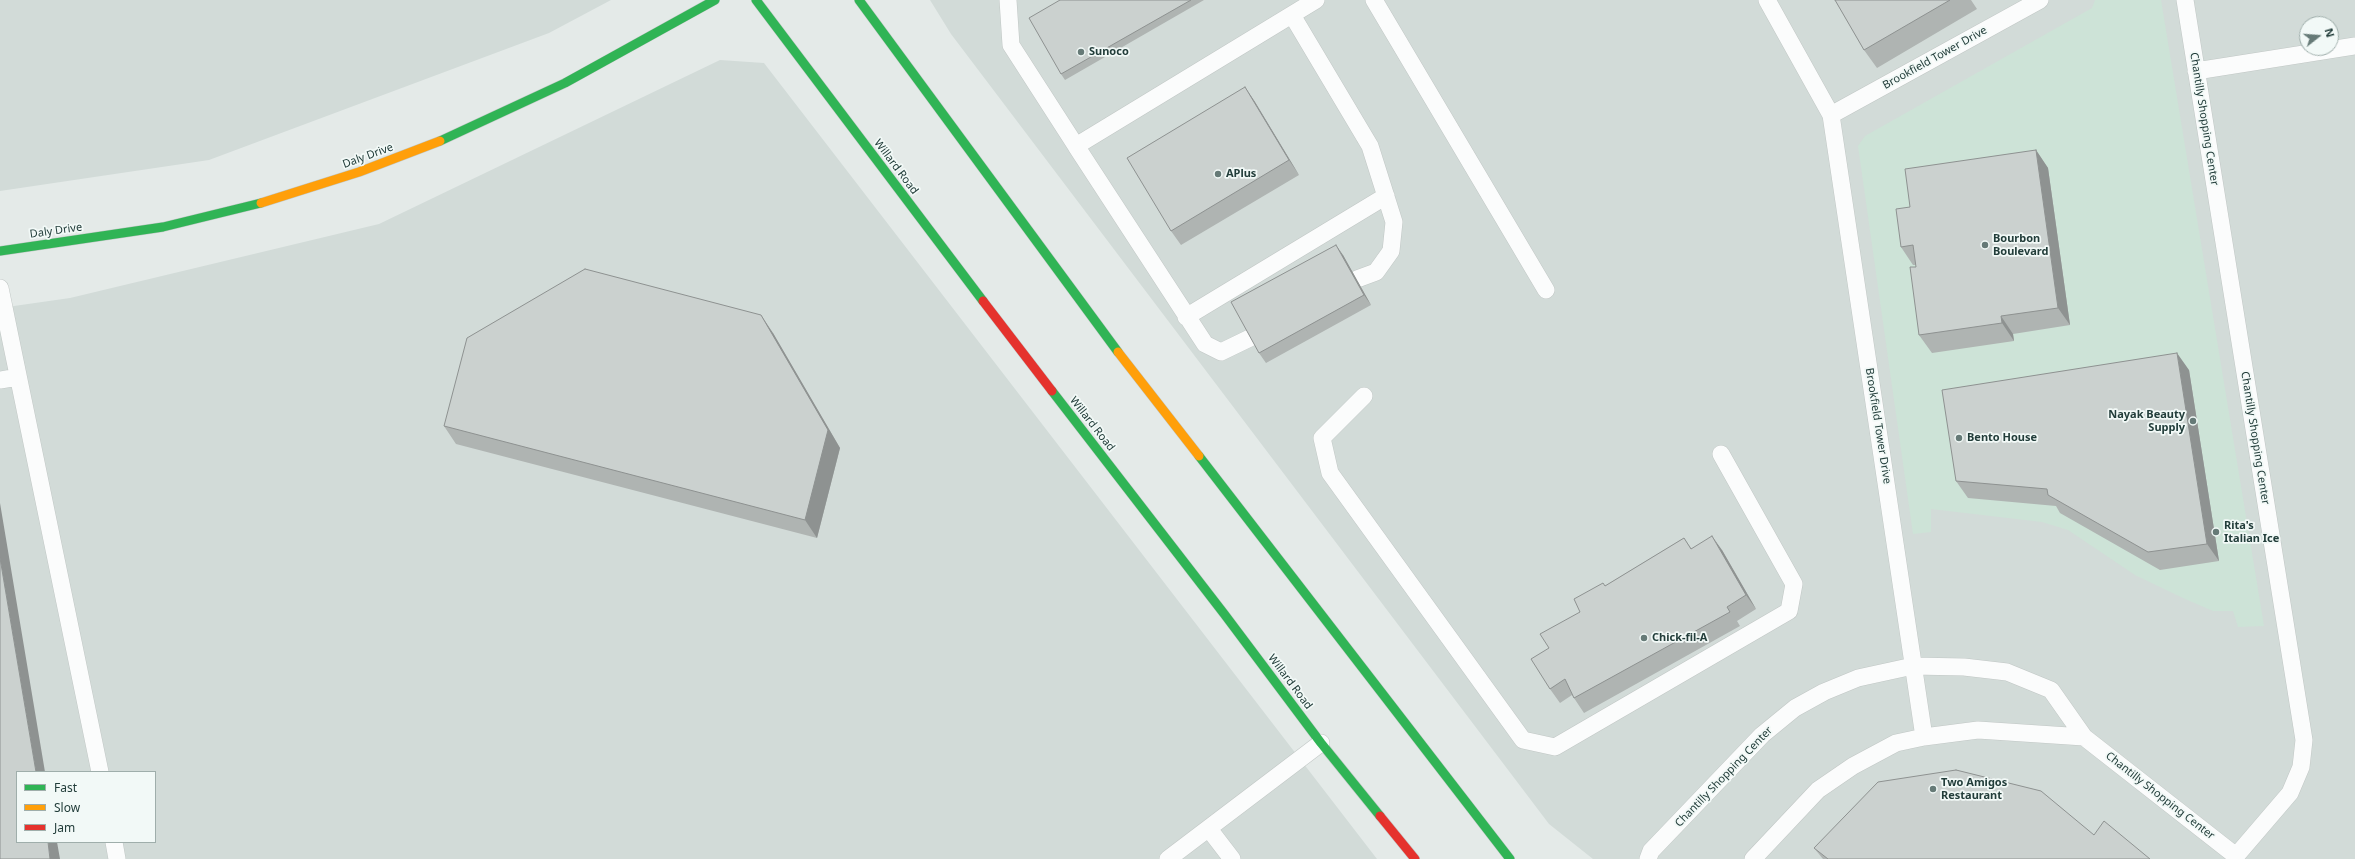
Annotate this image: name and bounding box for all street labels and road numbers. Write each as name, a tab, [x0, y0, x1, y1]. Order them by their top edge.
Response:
street label: Brookfield Tower Drive	[1881, 24, 1989, 92]
street label: Chantilly Shopping Center	[2187, 51, 2221, 187]
street label: Willard Road	[871, 137, 921, 197]
street label: Daly Drive	[341, 141, 395, 171]
street label: Daly Drive	[29, 221, 83, 241]
street label: Brookfield Tower Drive	[1862, 367, 1894, 485]
street label: Chantilly Shopping Center	[2238, 370, 2272, 506]
street label: Willard Road	[1067, 394, 1117, 454]
street label: Willard Road	[1265, 652, 1315, 712]
street label: Chantilly Shopping Center	[1672, 724, 1776, 830]
street label: Chantilly Shopping Center	[2103, 749, 2217, 843]

